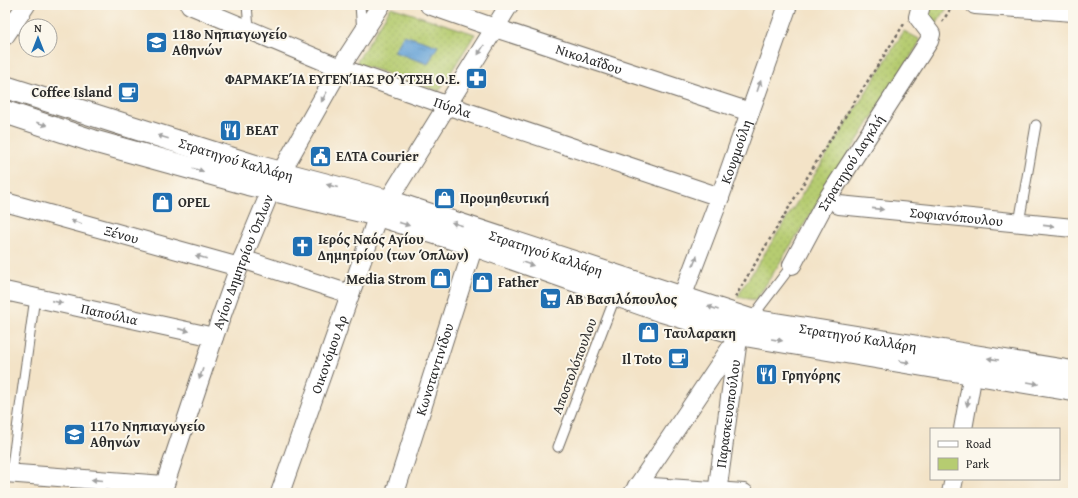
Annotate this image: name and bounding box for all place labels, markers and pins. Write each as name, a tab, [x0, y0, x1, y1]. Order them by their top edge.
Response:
place label: 118ο Νηπιαγωγείο Αθηνών	[172, 24, 287, 60]
school or university icon: 118ο Νηπιαγωγείο Αθηνών	[144, 29, 170, 55]
pharmacy icon: ΦΑΡΜΑΚΕΊΑ ΕΥΓΕΝΊΑΣ ΡΟΎΤΣΗ Ο.Ε.	[463, 66, 489, 92]
place label: ΦΑΡΜΑΚΕΊΑ ΕΥΓΕΝΊΑΣ ΡΟΎΤΣΗ Ο.Ε.	[225, 69, 460, 89]
cafe icon: Coffee Island	[115, 79, 141, 105]
place label: Coffee Island	[31, 82, 112, 102]
restaurant icon: ΒΕΑΤ	[218, 117, 244, 143]
place label: ΒΕΑΤ	[246, 120, 279, 140]
public building icon: ΕΛΤΑ Courier	[308, 143, 334, 169]
place label: ΕΛΤΑ Courier	[336, 146, 419, 166]
shop icon: Προμηθευτική	[431, 185, 457, 211]
place label: Προμηθευτική	[460, 188, 549, 208]
shop icon: OPEL	[150, 189, 176, 215]
place label: OPEL	[178, 192, 210, 212]
place label: Ιερός Ναός Αγίου Δημητρίου (των Όπλων)	[317, 229, 469, 265]
church icon: Ιερός Ναός Αγίου Δημητρίου (των Όπλων)	[289, 234, 315, 260]
shop icon: Media Strom	[428, 266, 454, 292]
place label: Media Strom	[346, 269, 426, 289]
shop icon: Father	[469, 269, 495, 295]
place label: Father	[498, 272, 539, 292]
supermarket icon: AB Βασιλόπουλος	[538, 286, 564, 312]
place label: AB Βασιλόπουλος	[566, 289, 678, 309]
shop icon: Ταυλαρακη	[636, 320, 662, 346]
place label: Ταυλαρακη	[664, 323, 736, 343]
cafe icon: Il Toto	[665, 346, 691, 372]
place label: Il Toto	[622, 349, 663, 369]
restaurant icon: Γρηγόρης	[754, 362, 780, 388]
place label: Γρηγόρης	[782, 365, 841, 385]
place label: 117ο Νηπιαγωγείο Αθηνών	[90, 416, 205, 452]
school or university icon: 117ο Νηπιαγωγείο Αθηνών	[62, 421, 88, 447]

